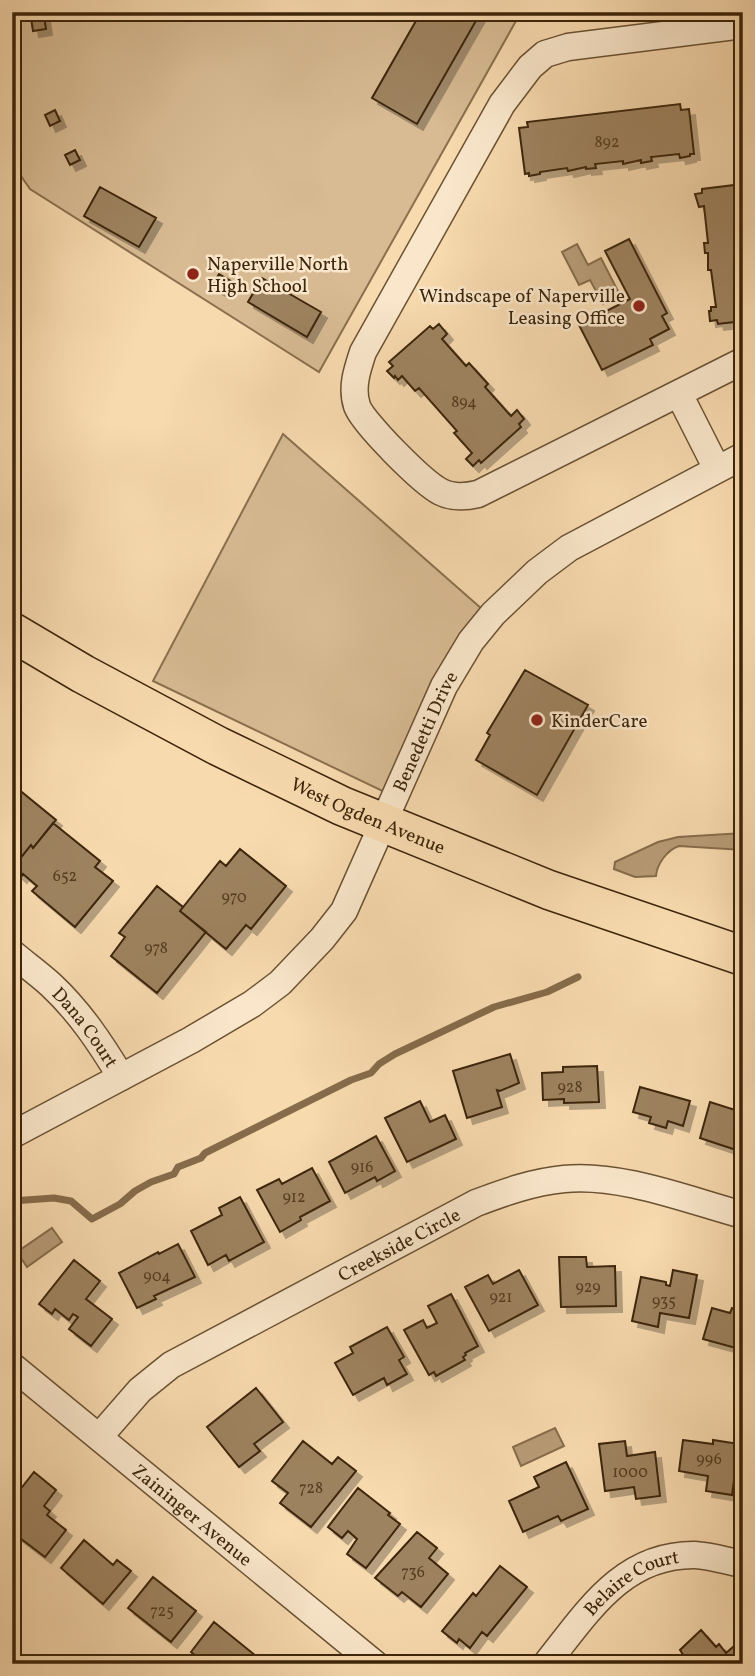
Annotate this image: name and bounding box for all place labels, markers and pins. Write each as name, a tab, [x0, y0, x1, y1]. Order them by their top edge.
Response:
place label: Naperville North High School	[207, 252, 349, 300]
marker: Naperville North High School	[185, 266, 201, 282]
place label: Windscape of Naperville Leasing Office	[419, 284, 625, 332]
marker: Windscape of Naperville Leasing Office	[631, 298, 647, 314]
place label: KinderCare	[551, 709, 647, 735]
marker: KinderCare	[529, 712, 545, 728]

